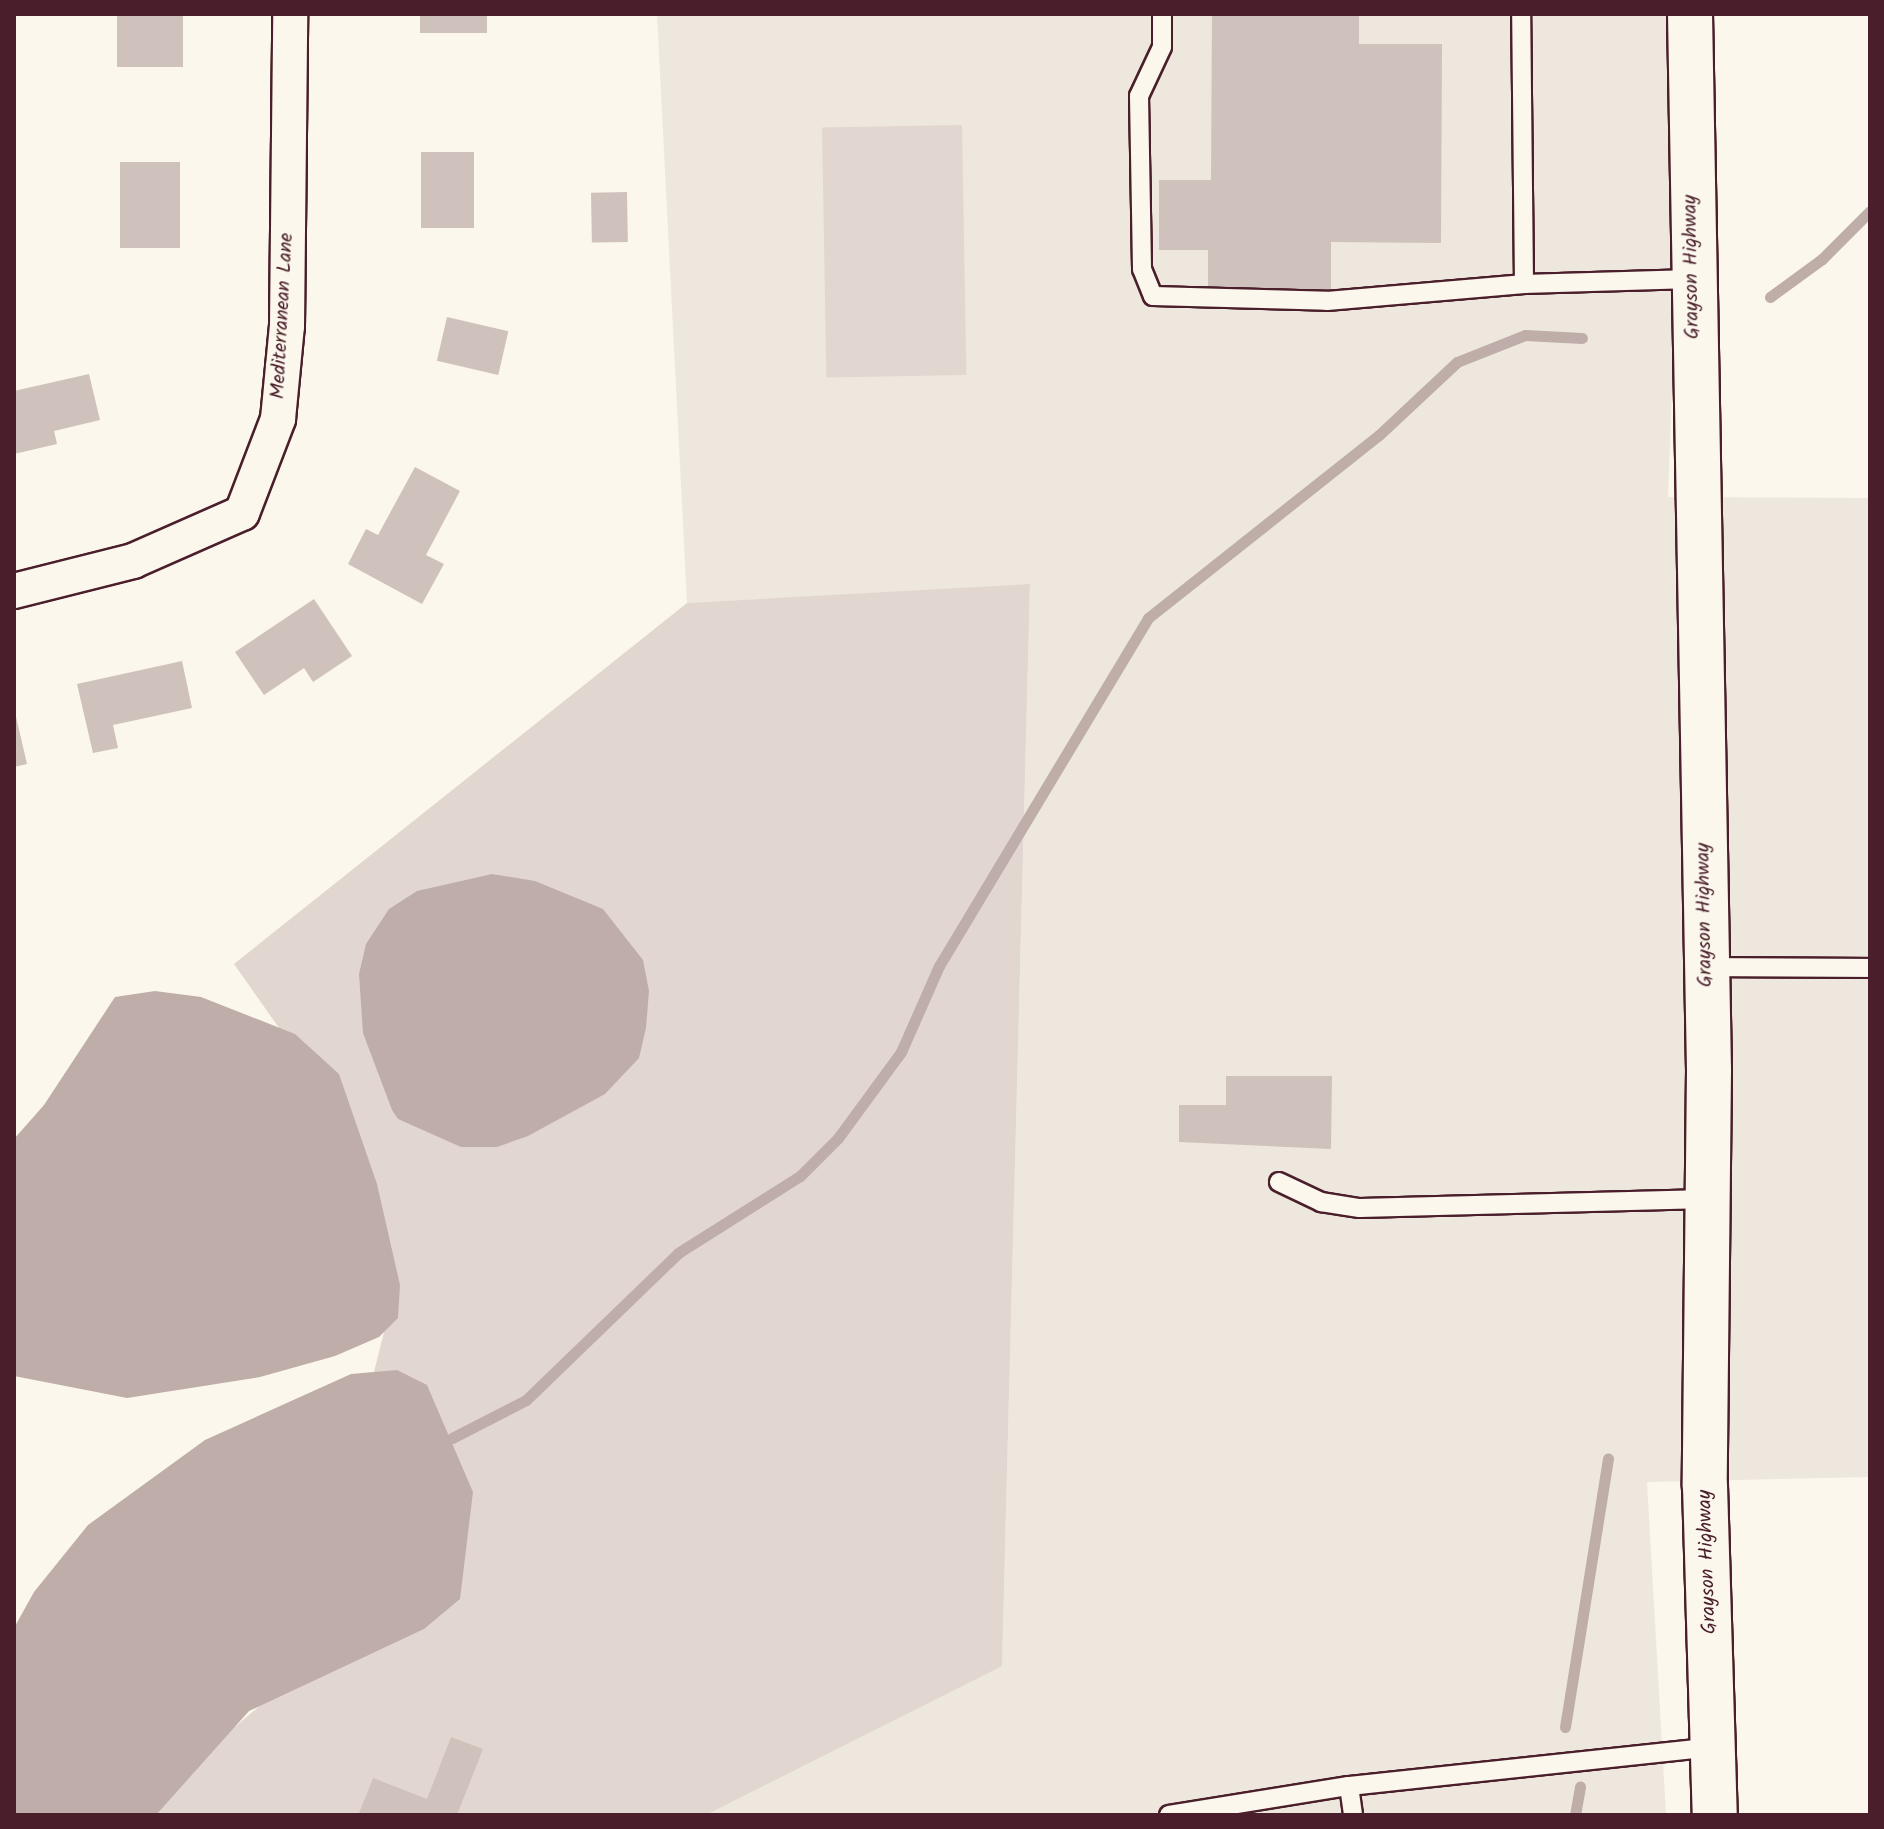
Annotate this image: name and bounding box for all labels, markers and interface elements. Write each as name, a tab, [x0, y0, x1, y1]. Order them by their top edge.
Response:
street label: Grayson Highway	[1679, 195, 1705, 339]
street label: Mediterranean Lane	[267, 232, 299, 400]
street label: Grayson Highway	[1692, 843, 1718, 987]
street label: Grayson Highway	[1693, 1489, 1723, 1635]

